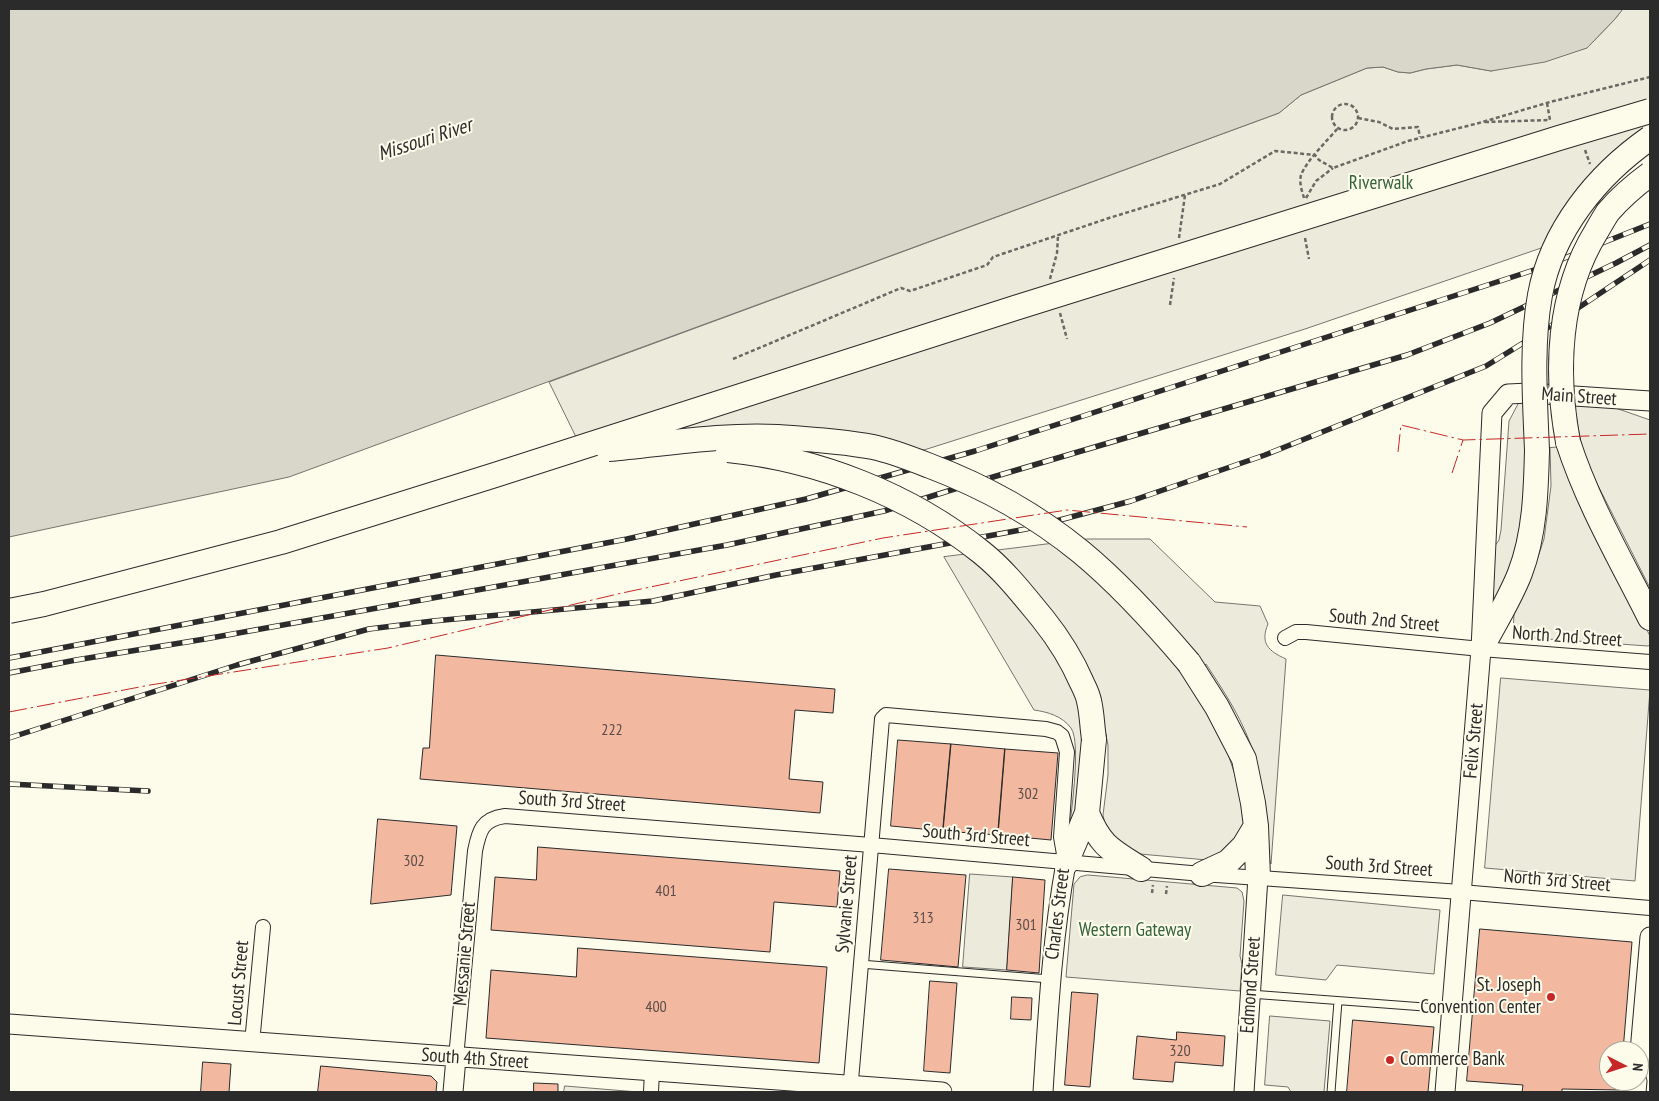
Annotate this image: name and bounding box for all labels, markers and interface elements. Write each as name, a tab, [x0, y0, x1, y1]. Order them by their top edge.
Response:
water label: Missouri River	[375, 114, 475, 166]
park label: Riverwalk	[1349, 173, 1413, 195]
street label: Main Street	[1541, 383, 1617, 411]
street label: South 2nd Street	[1328, 605, 1440, 637]
street label: North 2nd Street	[1511, 622, 1623, 652]
street label: Felix Street	[1459, 702, 1489, 780]
house number: 222	[601, 720, 623, 740]
house number: 302	[1017, 784, 1039, 804]
street label: South 3rd Street	[518, 787, 626, 817]
street label: South 3rd Street	[921, 820, 1031, 852]
house number: 302	[403, 851, 425, 871]
street label: South 3rd Street	[1325, 852, 1433, 882]
street label: Sylvanie Street	[831, 854, 863, 954]
street label: North 3rd Street	[1503, 865, 1611, 897]
street label: Charles Street	[1041, 867, 1075, 961]
house number: 401	[655, 881, 677, 901]
street label: Messanie Street	[449, 901, 481, 1007]
house number: 313	[912, 908, 934, 928]
house number: 301	[1015, 915, 1037, 935]
park label: Western Gateway	[1079, 920, 1191, 942]
street label: Edmond Street	[1236, 936, 1266, 1034]
street label: Locust Street	[224, 940, 254, 1026]
place label: St. Joseph Convention Center	[1420, 975, 1541, 1019]
marker: St. Joseph Convention Center	[1545, 991, 1557, 1003]
house number: 400	[645, 997, 667, 1017]
house number: 320	[1169, 1041, 1191, 1061]
north arrow	[1599, 1041, 1649, 1091]
street label: South 4th Street	[420, 1044, 530, 1074]
place label: Commerce Bank	[1400, 1049, 1505, 1071]
marker: Commerce Bank	[1384, 1054, 1396, 1066]
text: N	[1629, 1063, 1647, 1072]

